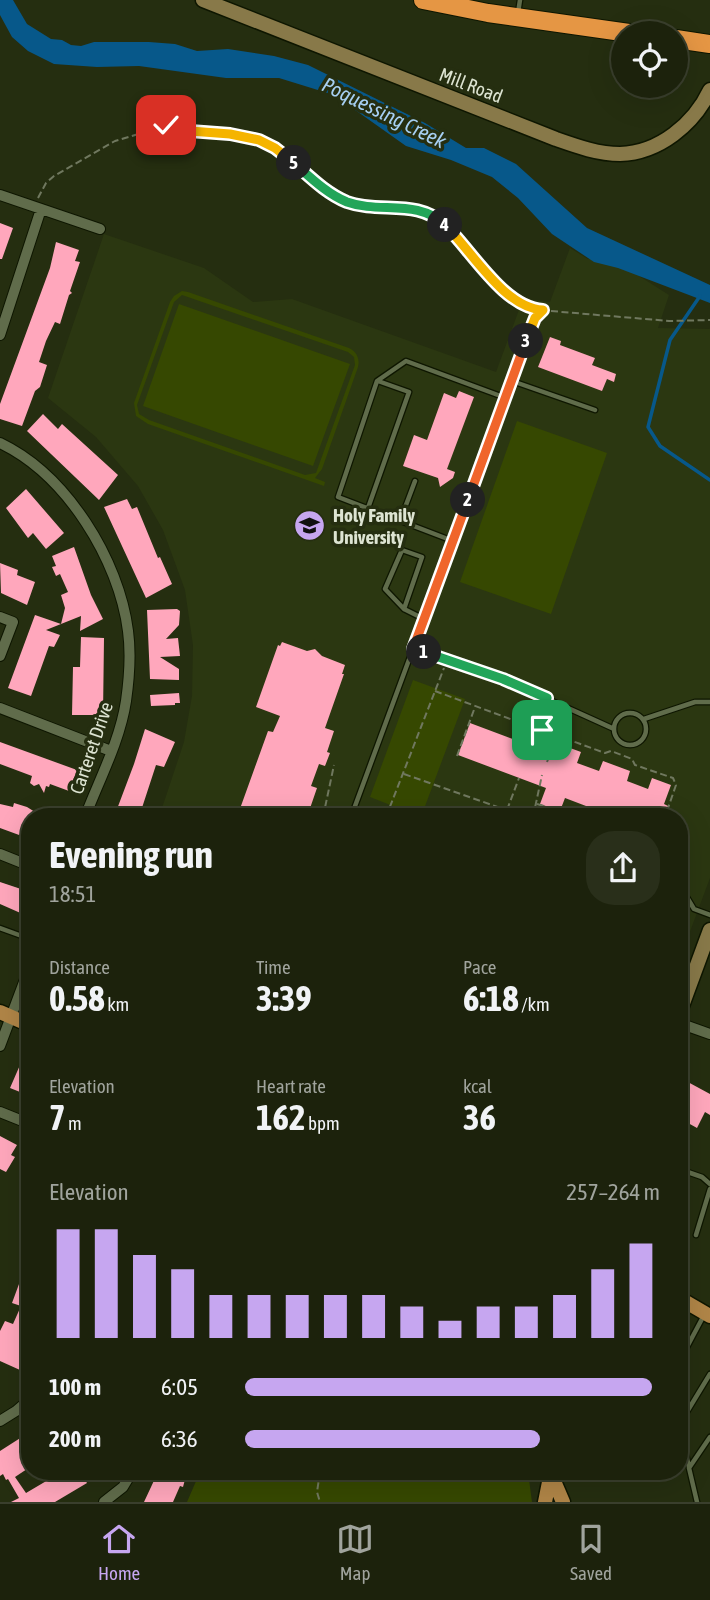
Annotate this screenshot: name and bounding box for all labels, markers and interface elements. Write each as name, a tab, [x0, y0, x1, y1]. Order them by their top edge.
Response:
map controls	[611, 21, 688, 98]
button: locate	[611, 21, 688, 98]
street label: Mill Road	[436, 63, 506, 107]
water label: Poquessing Creek	[318, 72, 451, 153]
pin	[136, 95, 196, 155]
icon: check	[147, 106, 185, 144]
pin: 5	[276, 146, 312, 180]
text: 5	[289, 151, 298, 173]
pin: 4	[428, 208, 462, 243]
text: 4	[440, 213, 449, 235]
pin: 3	[508, 324, 544, 358]
text: 3	[521, 329, 530, 351]
pin: 2	[450, 482, 486, 518]
text: 2	[463, 488, 472, 510]
place label: Holy Family University	[333, 504, 415, 548]
school or university icon: Holy Family University	[293, 509, 327, 543]
pin: 1	[406, 634, 442, 670]
text: 1	[419, 640, 428, 662]
street label: Carteret Drive	[65, 699, 117, 797]
pin	[512, 700, 572, 760]
icon: arrive	[523, 711, 561, 749]
button: share	[586, 831, 660, 905]
text: Evening run	[49, 833, 213, 876]
text: 18:51	[49, 881, 96, 907]
text: Distance	[49, 956, 110, 978]
text: Time	[256, 956, 291, 978]
text: Pace	[463, 956, 496, 978]
text: 0.58	[49, 978, 105, 1018]
text: 3:39	[256, 978, 312, 1018]
text: 6:18	[463, 978, 519, 1018]
text: km	[105, 993, 129, 1015]
text: /km	[519, 993, 550, 1015]
text: Elevation	[49, 1075, 115, 1097]
text: Heart rate	[256, 1075, 326, 1097]
text: kcal	[463, 1075, 492, 1097]
text: 7	[49, 1097, 65, 1137]
text: 162	[256, 1097, 305, 1137]
text: 36	[463, 1097, 496, 1137]
text: m	[65, 1112, 82, 1134]
text: bpm	[305, 1112, 340, 1134]
text: Elevation	[49, 1179, 129, 1205]
text: 257–264 m	[566, 1179, 660, 1205]
text: 100 m	[49, 1374, 101, 1400]
text: 6:05	[161, 1374, 198, 1400]
text: 200 m	[49, 1426, 101, 1452]
text: 6:36	[161, 1426, 198, 1452]
tab: Home	[98, 1520, 140, 1584]
tab: Map	[336, 1520, 374, 1584]
tab: Saved	[570, 1520, 612, 1584]

